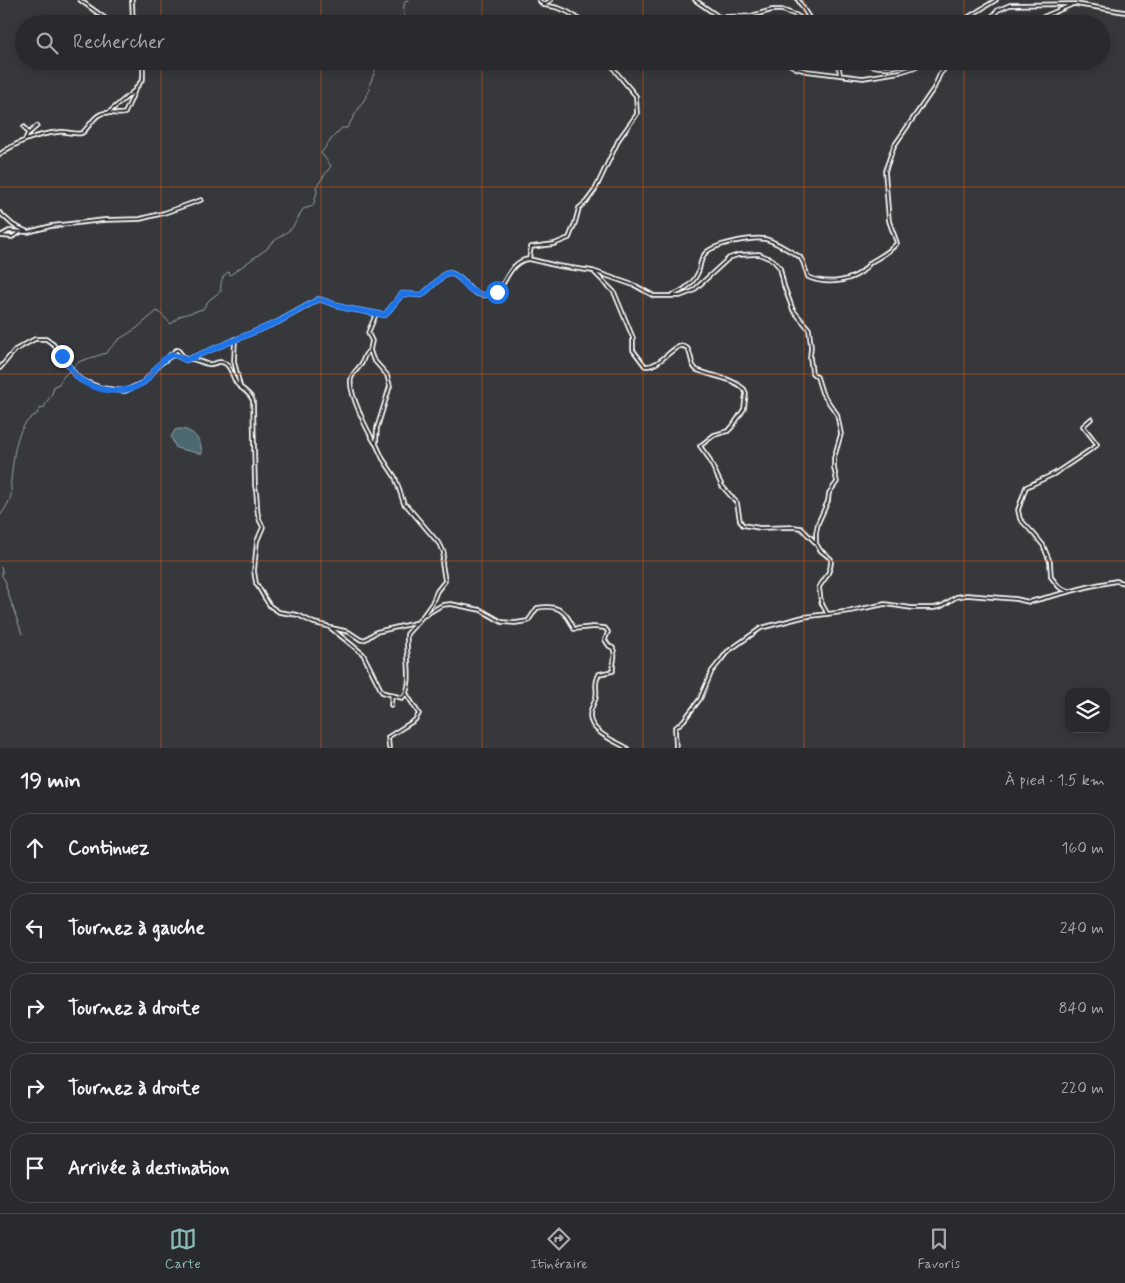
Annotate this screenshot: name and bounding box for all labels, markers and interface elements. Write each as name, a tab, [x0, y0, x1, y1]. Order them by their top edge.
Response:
search box	[15, 15, 1110, 70]
icon: search	[33, 29, 61, 57]
text: Rechercher	[73, 30, 165, 55]
route start	[486, 281, 509, 304]
route end	[51, 345, 74, 368]
map controls	[1065, 688, 1110, 733]
button: layers	[1065, 688, 1110, 733]
text: 19 min	[20, 767, 81, 795]
text: À pied · 1.5 km	[1005, 770, 1105, 791]
icon: ahead	[21, 834, 49, 862]
text: Continuez	[68, 836, 149, 861]
text: 160 m	[1061, 838, 1104, 859]
icon: left	[21, 914, 49, 942]
text: Tournez à gauche	[68, 916, 205, 941]
text: 240 m	[1060, 918, 1104, 939]
icon: right	[21, 994, 49, 1022]
text: Tournez à droite	[68, 996, 200, 1021]
text: 840 m	[1059, 998, 1104, 1019]
icon: right	[21, 1074, 49, 1102]
text: Tournez à droite	[68, 1076, 200, 1101]
text: 220 m	[1061, 1078, 1104, 1099]
icon: arrive	[21, 1154, 49, 1182]
text: Arrivée à destination	[68, 1156, 229, 1181]
tab: Carte	[165, 1225, 201, 1273]
tab: Itinéraire	[530, 1225, 588, 1273]
tab: Favoris	[918, 1225, 960, 1273]

